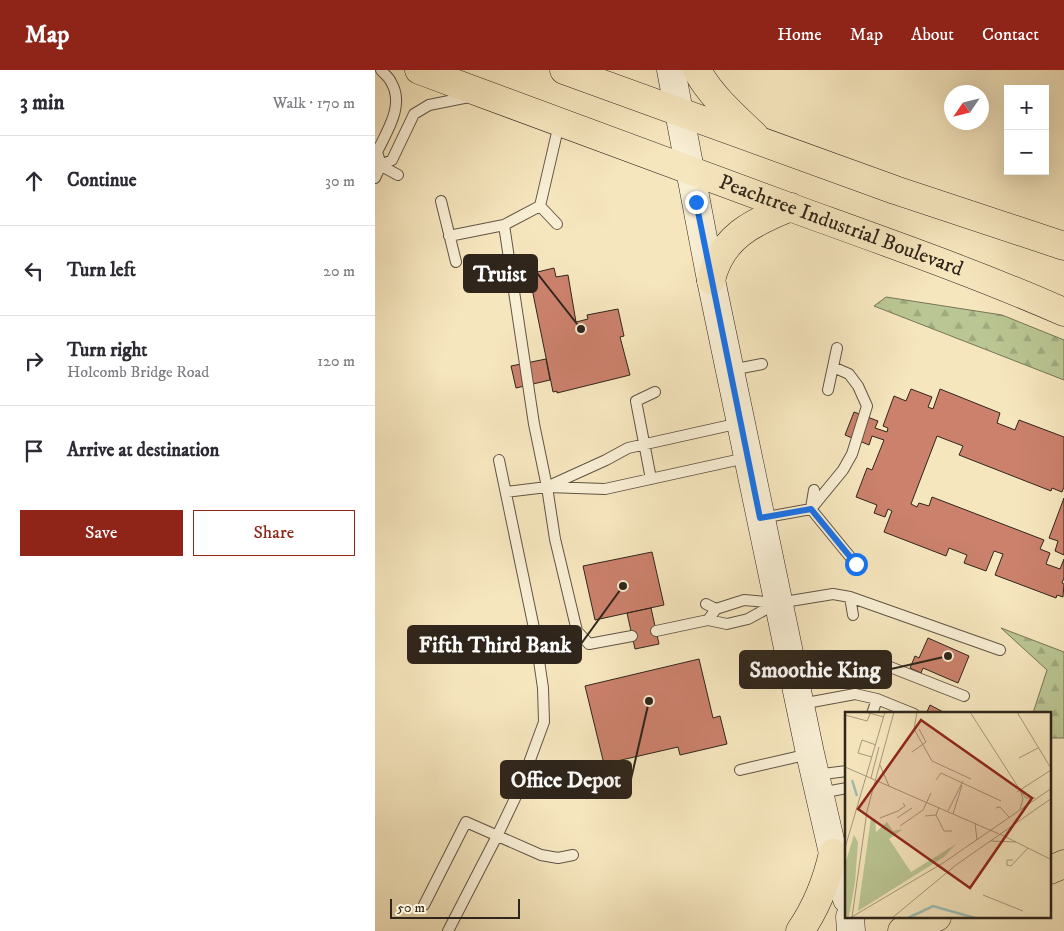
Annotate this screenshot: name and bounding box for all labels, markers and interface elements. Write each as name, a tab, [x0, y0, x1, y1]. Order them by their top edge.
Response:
text: Map	[25, 20, 69, 50]
text: Home	[777, 24, 822, 46]
text: Map	[850, 24, 883, 46]
text: About	[911, 24, 954, 46]
text: Contact	[982, 24, 1039, 46]
north arrow	[944, 85, 989, 130]
map controls	[1004, 85, 1049, 175]
button: +	[1004, 85, 1049, 130]
text: 3 min	[20, 90, 65, 116]
text: Walk · 170 m	[273, 93, 355, 113]
button: −	[1004, 130, 1049, 175]
icon: ahead	[20, 167, 48, 195]
text: Continue	[67, 169, 137, 192]
street label: Peachtree Industrial Boulevard	[715, 169, 967, 283]
text: 30 m	[325, 171, 355, 191]
route end	[685, 191, 708, 214]
callout: Truist	[464, 255, 537, 292]
icon: left	[20, 257, 48, 285]
text: Turn left	[67, 259, 136, 282]
text: 20 m	[323, 261, 355, 281]
text: Truist	[472, 261, 527, 288]
text: Turn right	[67, 339, 147, 362]
icon: right	[20, 347, 48, 375]
text: 120 m	[317, 351, 355, 371]
text: Holcomb Bridge Road	[67, 362, 209, 382]
icon: arrive	[20, 437, 48, 465]
text: Arrive at destination	[67, 439, 219, 462]
button: Save	[20, 510, 183, 556]
button: Share	[193, 510, 355, 556]
route start	[845, 553, 868, 576]
callout: Fifth Third Bank	[408, 626, 581, 663]
text: Fifth Third Bank	[419, 632, 572, 659]
callout: Smoothie King	[740, 651, 891, 688]
text: Smoothie King	[750, 657, 882, 684]
inset map	[845, 712, 1051, 918]
callout: Office Depot	[501, 761, 631, 798]
text: Office Depot	[511, 767, 621, 794]
scale bar	[390, 896, 520, 919]
text: 50 m	[397, 899, 425, 917]

